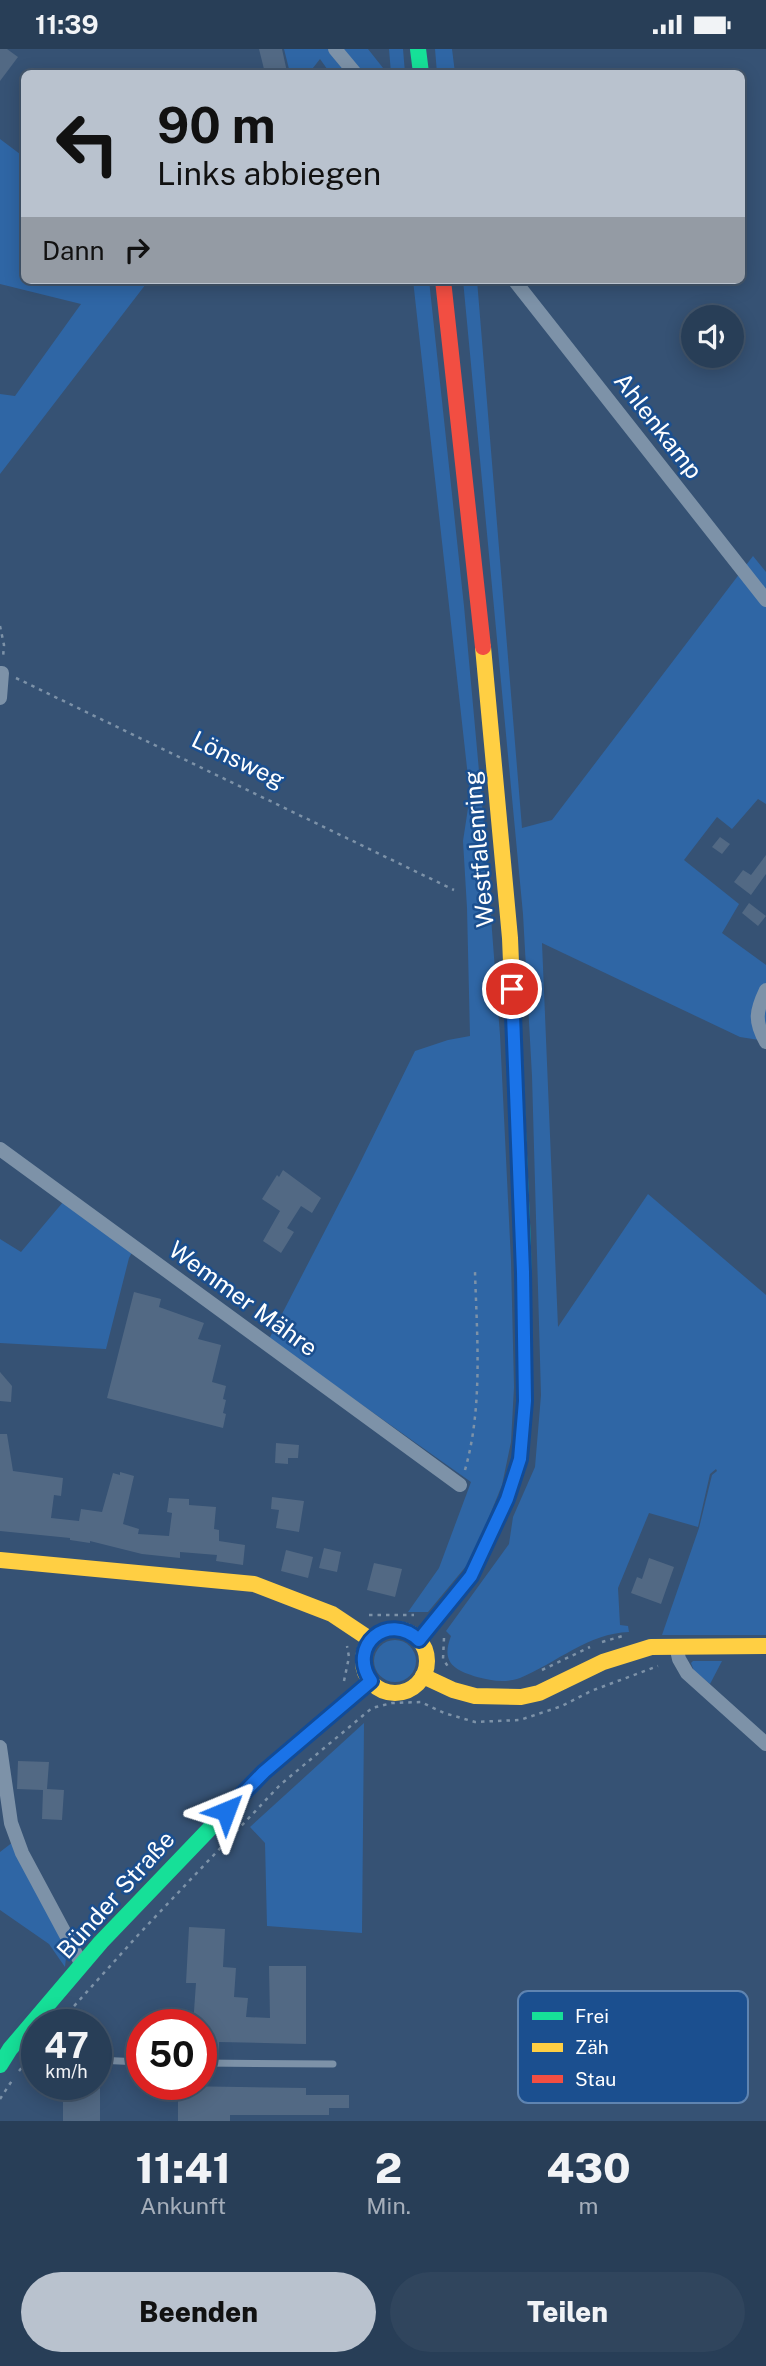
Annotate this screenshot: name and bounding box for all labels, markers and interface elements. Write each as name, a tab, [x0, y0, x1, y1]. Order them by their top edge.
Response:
text: 11:39	[35, 9, 99, 40]
text: 90 m	[157, 96, 276, 154]
icon: left	[42, 98, 133, 189]
text: Links abbiegen	[157, 155, 381, 192]
icon: right	[118, 231, 156, 269]
text: Dann	[42, 235, 104, 266]
map controls	[681, 305, 744, 368]
button: sound	[681, 305, 744, 368]
street label: Ahlenkamp	[609, 367, 709, 484]
street label: Lönsweg	[187, 725, 289, 794]
street label: Westfalenring	[457, 770, 499, 928]
pin	[482, 959, 542, 1019]
icon: arrive	[493, 970, 531, 1008]
street label: Wemmer Mähre	[164, 1235, 323, 1361]
position arrow	[189, 1774, 263, 1848]
street label: Bünder Straße	[51, 1825, 180, 1964]
legend	[518, 1991, 748, 2103]
text: Frei	[575, 2005, 609, 2027]
speed limit sign: 50	[126, 2009, 217, 2100]
text: 47	[44, 2025, 89, 2066]
text: Zäh	[575, 2036, 609, 2058]
text: km/h	[45, 2061, 88, 2082]
text: Stau	[575, 2068, 616, 2090]
text: 11:41	[135, 2143, 231, 2192]
text: 2	[375, 2143, 402, 2192]
text: 430	[546, 2143, 631, 2192]
text: Ankunft	[140, 2192, 226, 2219]
text: Min.	[366, 2192, 411, 2219]
text: m	[578, 2192, 598, 2219]
button: Beenden	[21, 2272, 376, 2352]
button: Teilen	[390, 2272, 745, 2352]

